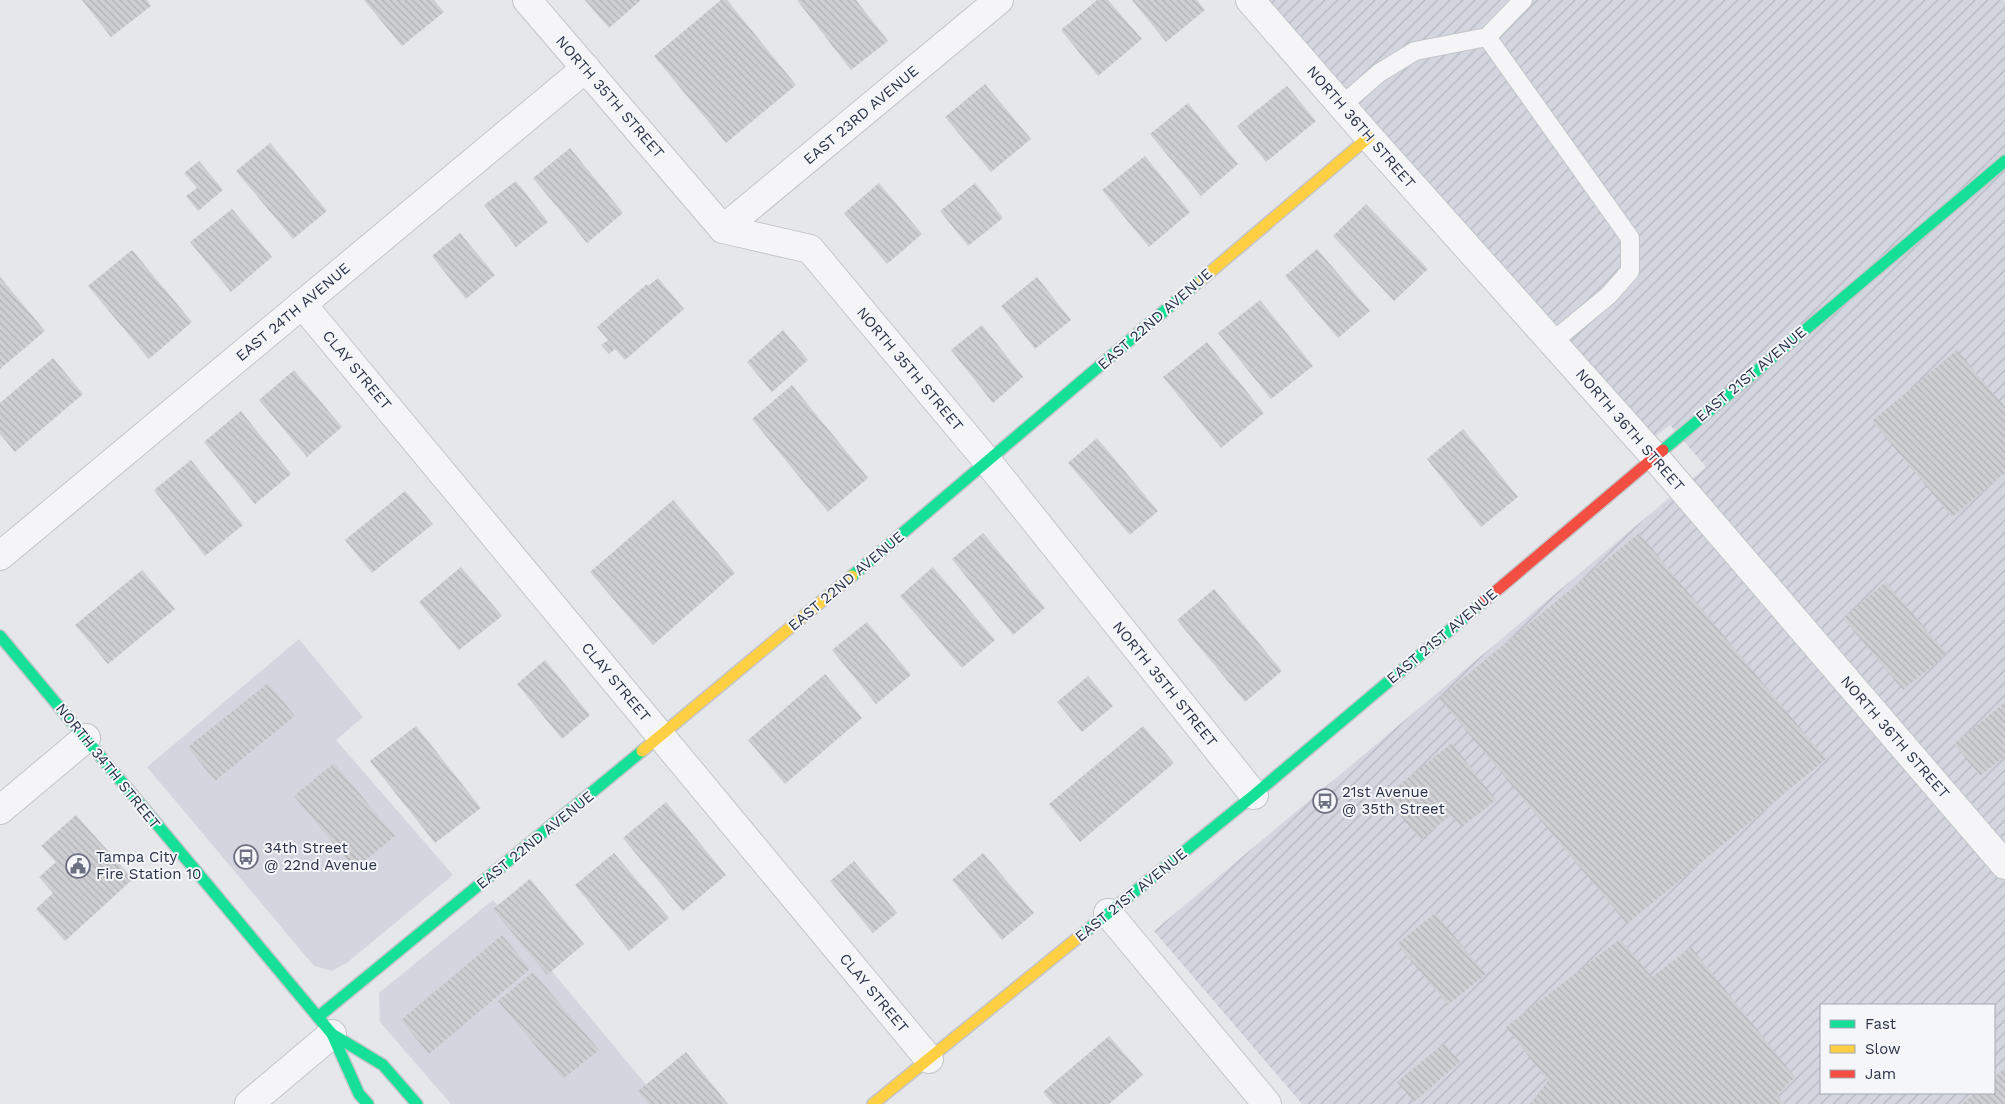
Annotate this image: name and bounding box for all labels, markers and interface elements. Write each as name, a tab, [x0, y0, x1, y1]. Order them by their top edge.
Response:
street label: NORTH 35TH STREET	[552, 32, 668, 162]
street label: EAST 23RD AVENUE	[800, 62, 922, 168]
street label: NORTH 36TH STREET	[1303, 62, 1419, 192]
street label: EAST 24TH AVENUE	[232, 259, 354, 365]
street label: EAST 22ND AVENUE	[1094, 264, 1216, 374]
street label: NORTH 35TH STREET	[853, 303, 967, 435]
street label: EAST 21ST AVENUE	[1692, 323, 1810, 425]
street label: CLAY STREET	[319, 327, 395, 413]
street label: NORTH 36TH STREET	[1572, 365, 1688, 495]
street label: EAST 22ND AVENUE	[784, 527, 908, 635]
street label: EAST 21ST AVENUE	[1383, 585, 1501, 687]
street label: NORTH 35TH STREET	[1109, 618, 1221, 750]
street label: CLAY STREET	[578, 639, 654, 725]
street label: NORTH 36TH STREET	[1837, 672, 1953, 802]
street label: NORTH 34TH STREET	[52, 700, 164, 832]
place label: 21st Avenue @ 35th Street	[1342, 783, 1446, 818]
street label: EAST 22ND AVENUE	[473, 787, 597, 893]
bus stop icon: 21st Avenue @ 35th Street	[1312, 788, 1338, 814]
place label: 34th Street @ 22nd Avenue	[264, 839, 377, 874]
bus stop icon: 34th Street @ 22nd Avenue	[233, 844, 259, 870]
street label: EAST 21ST AVENUE	[1071, 844, 1191, 946]
place label: Tampa City Fire Station 10	[96, 848, 201, 883]
public building icon: Tampa City Fire Station 10	[65, 853, 91, 879]
street label: CLAY STREET	[836, 950, 912, 1036]
legend	[1820, 1004, 1995, 1094]
text: Fast	[1865, 1015, 1897, 1033]
text: Slow	[1865, 1040, 1901, 1058]
text: Jam	[1865, 1065, 1896, 1083]

